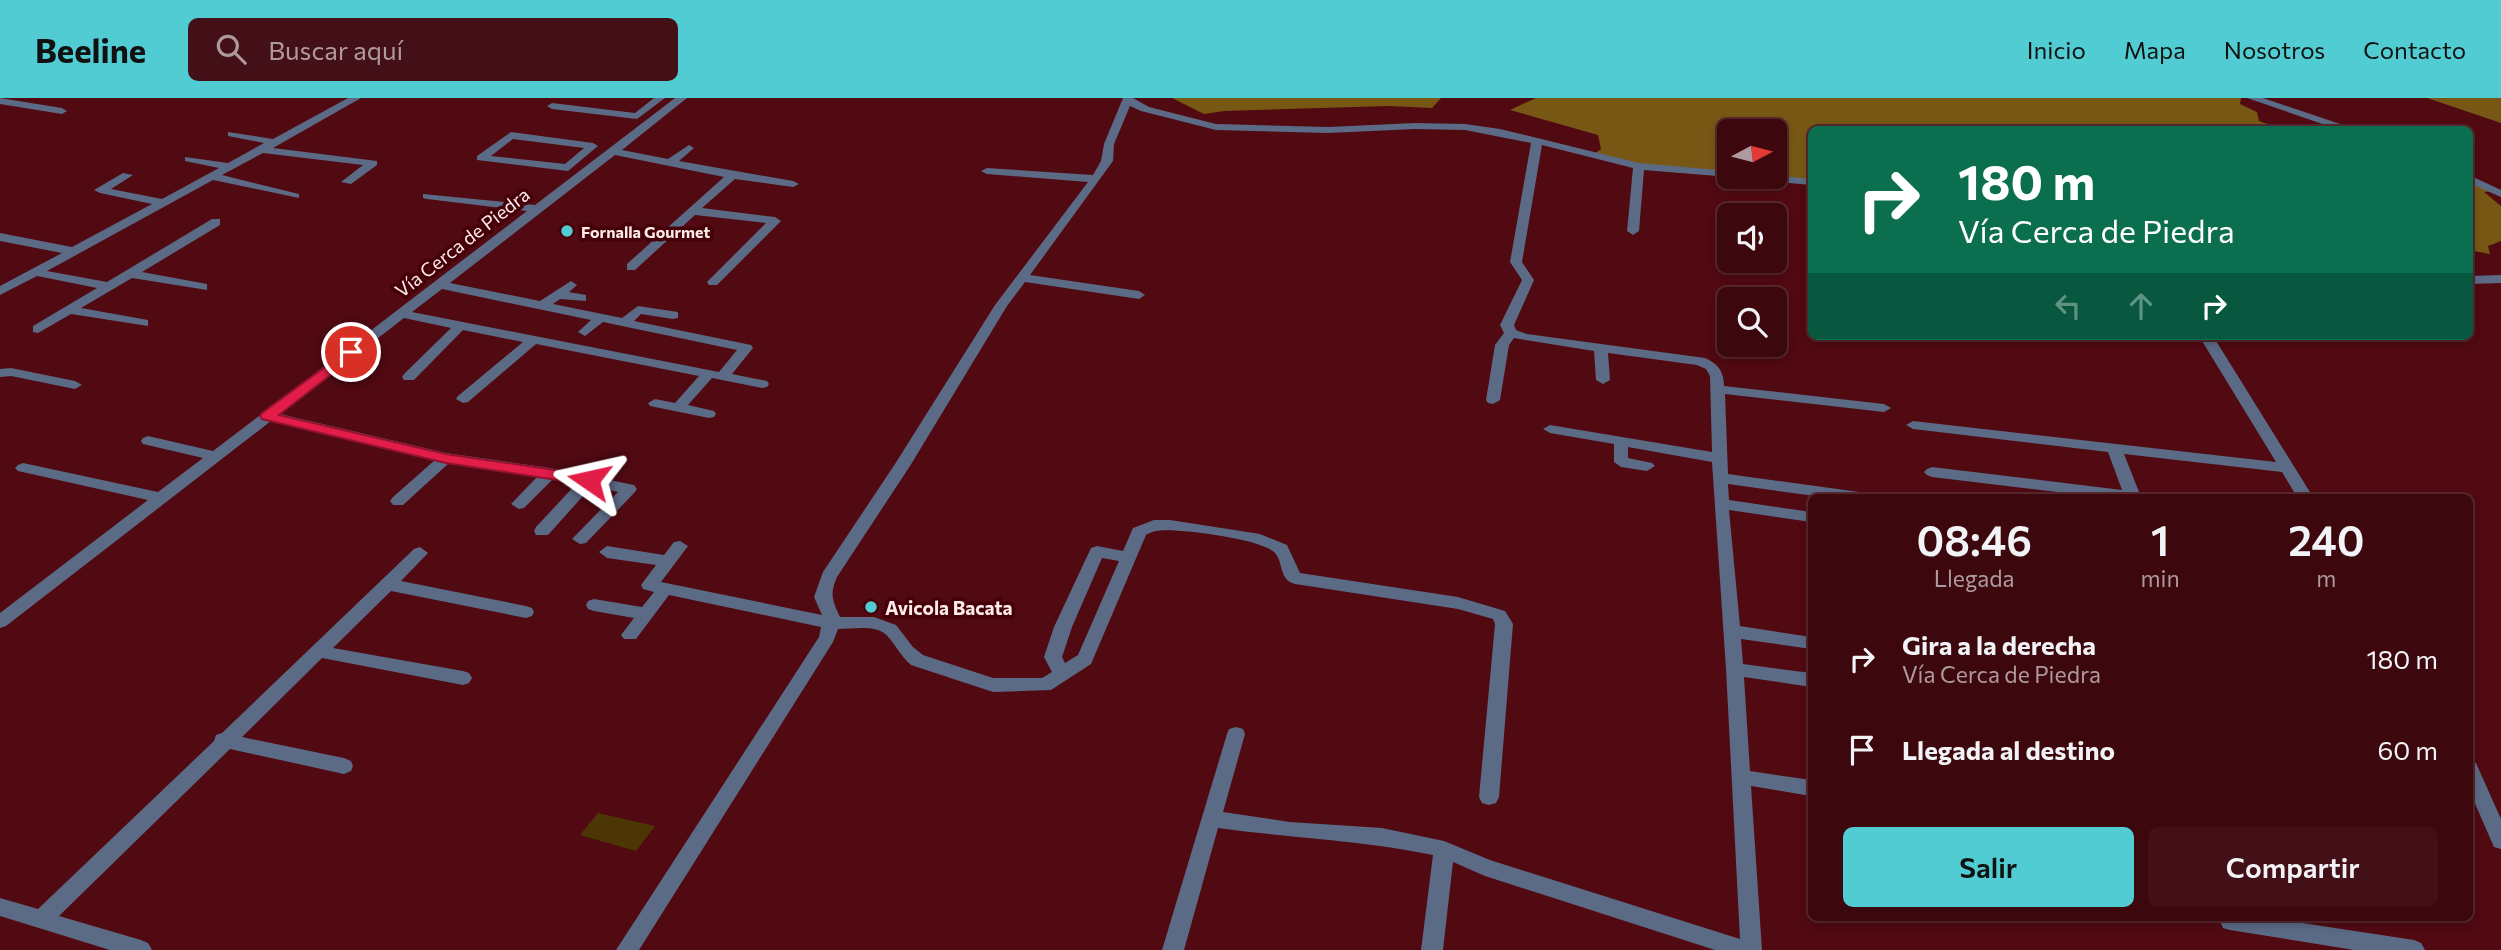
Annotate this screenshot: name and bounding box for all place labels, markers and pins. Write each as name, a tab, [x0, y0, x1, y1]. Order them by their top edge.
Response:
place label: Fornalla Gourmet	[581, 222, 710, 241]
marker: Fornalla Gourmet	[559, 223, 575, 239]
pin	[321, 322, 381, 382]
place label: Avicola Bacata	[885, 596, 1013, 619]
marker: Avicola Bacata	[863, 599, 879, 615]

